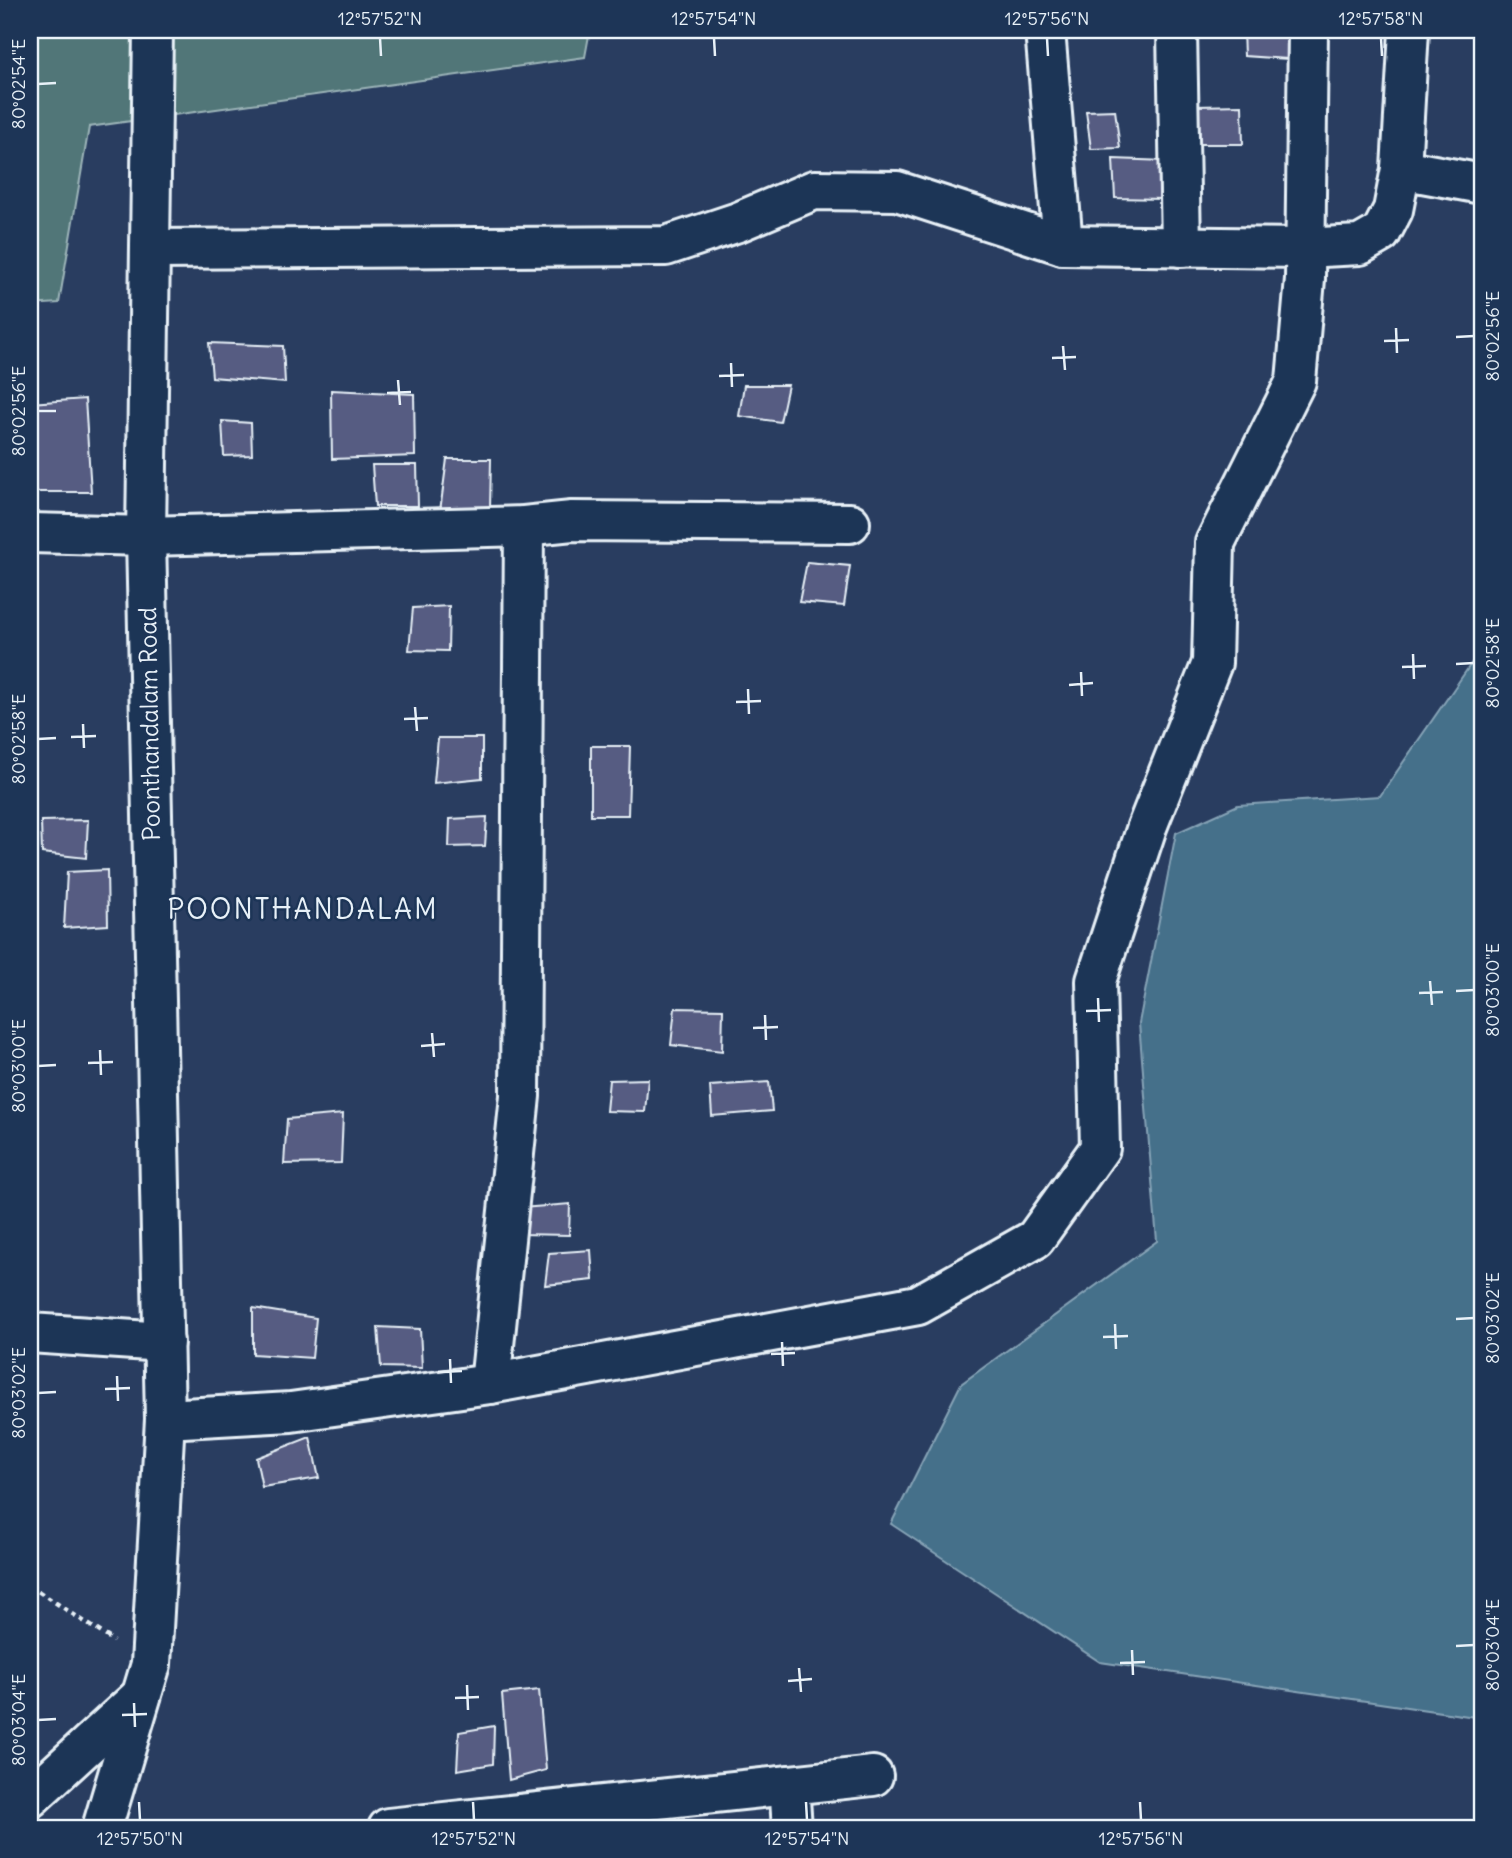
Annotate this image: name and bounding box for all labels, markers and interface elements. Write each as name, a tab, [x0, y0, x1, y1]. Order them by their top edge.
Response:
text: 12°57'52"N	[338, 7, 422, 30]
text: 12°57'54"N	[672, 7, 756, 30]
text: 12°57'56"N	[1005, 7, 1089, 30]
text: 12°57'58"N	[1339, 7, 1423, 30]
text: 80°02'54"E	[7, 39, 30, 129]
text: 80°02'56"E	[1481, 291, 1504, 381]
text: 80°02'56"E	[7, 366, 30, 456]
street label: Poonthandalam Road	[132, 607, 166, 841]
text: 80°02'58"E	[1481, 618, 1504, 708]
text: 80°02'58"E	[7, 694, 30, 784]
district label: POONTHANDALAM	[167, 891, 439, 927]
text: 80°03'00"E	[1481, 943, 1504, 1037]
text: 80°03'00"E	[7, 1019, 30, 1113]
text: 80°03'02"E	[1481, 1272, 1504, 1364]
text: 80°03'02"E	[7, 1347, 30, 1439]
text: 80°03'04"E	[1481, 1599, 1504, 1691]
text: 80°03'04"E	[7, 1674, 30, 1766]
text: 12°57'50"N	[97, 1827, 183, 1850]
text: 12°57'52"N	[432, 1827, 516, 1850]
text: 12°57'54"N	[765, 1827, 849, 1850]
text: 12°57'56"N	[1099, 1827, 1183, 1850]

